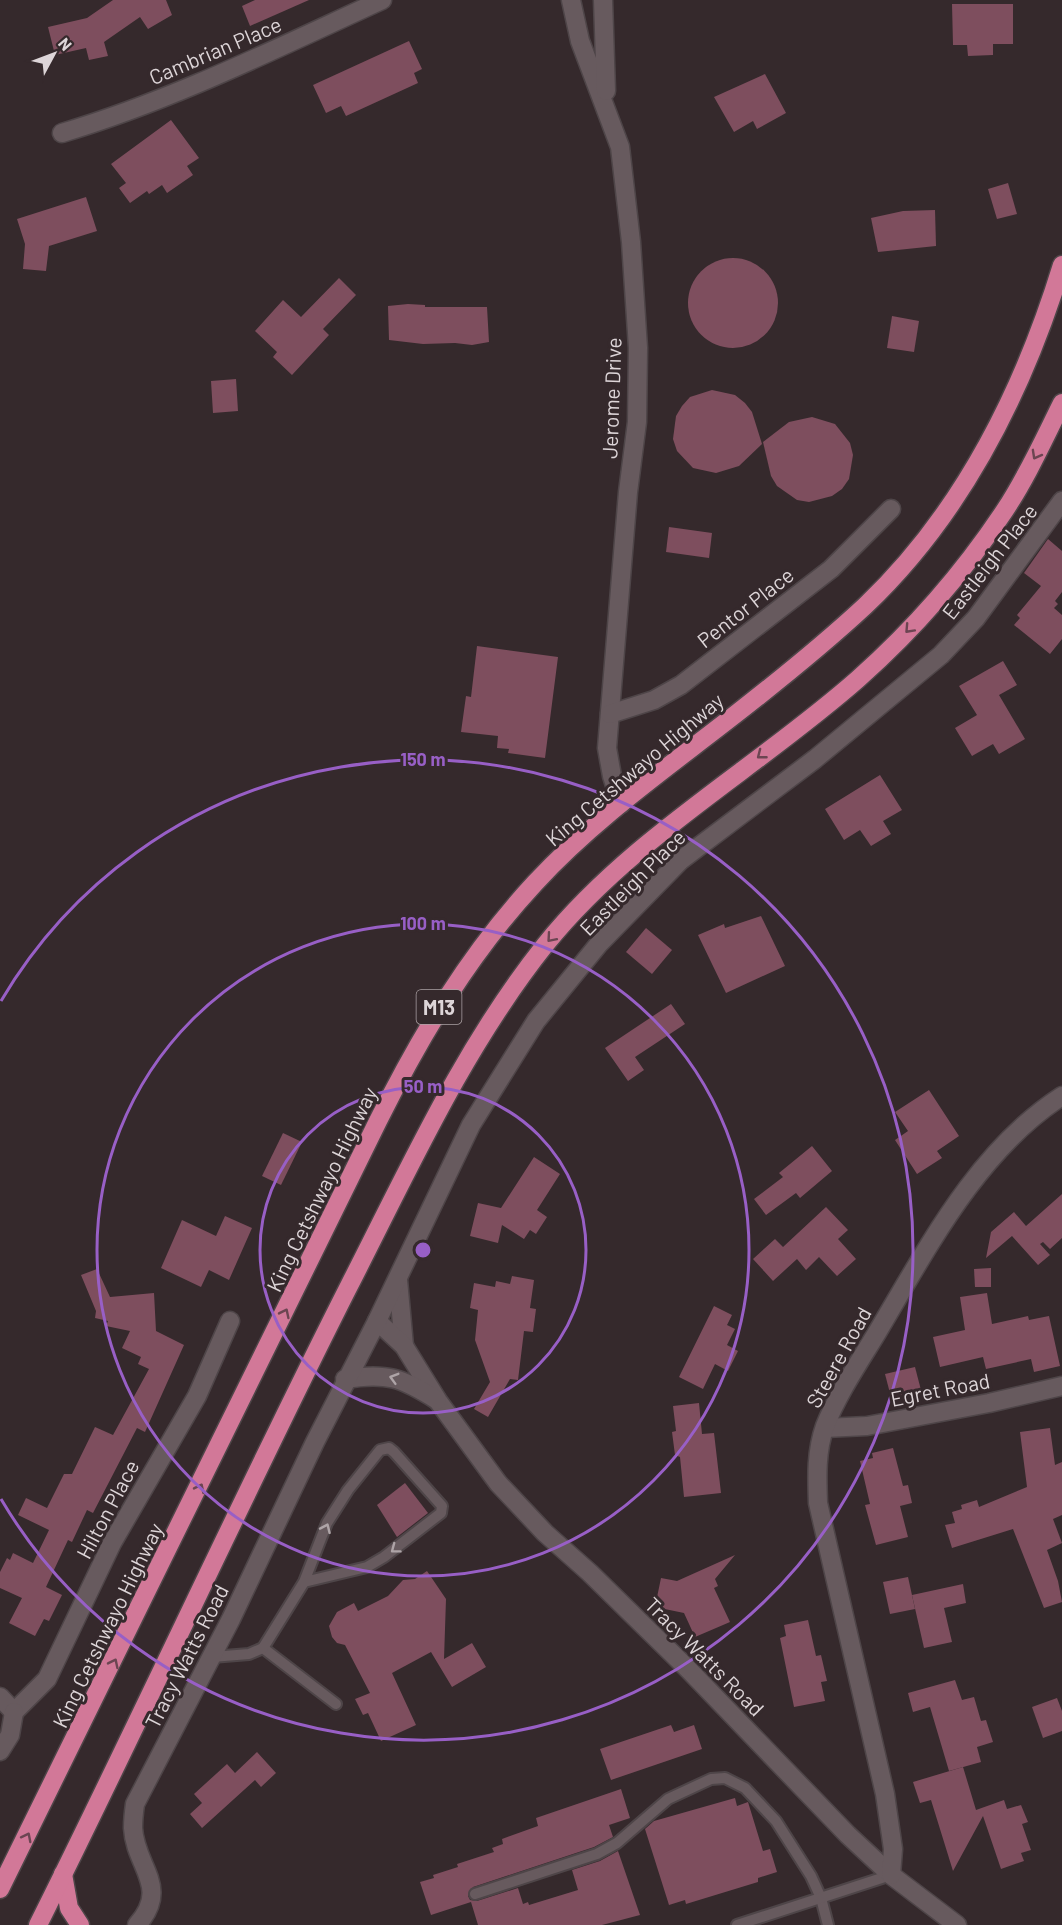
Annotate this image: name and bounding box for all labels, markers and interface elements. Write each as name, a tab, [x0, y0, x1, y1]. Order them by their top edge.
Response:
street label: Cambrian Place	[145, 11, 285, 89]
north arrow	[24, 24, 84, 84]
text: N	[55, 34, 76, 54]
street label: Jerome Drive	[596, 337, 626, 459]
one-way arrow	[1032, 449, 1043, 460]
street label: Eastleigh Place	[936, 498, 1042, 624]
street label: Pentor Place	[692, 562, 798, 652]
one-way arrow	[905, 623, 916, 633]
street label: King Cetshwayo Highway	[540, 687, 728, 851]
text: 150 m	[401, 748, 445, 770]
one-way arrow	[756, 748, 767, 759]
street label: Eastleigh Place	[574, 824, 690, 940]
text: 100 m	[400, 912, 446, 934]
one-way arrow	[547, 932, 558, 942]
road number: M13	[416, 990, 462, 1024]
text: 50 m	[404, 1075, 442, 1097]
street label: King Cetshwayo Highway	[261, 1082, 382, 1295]
centre of rings	[413, 1240, 433, 1260]
street label: Steere Road	[800, 1302, 876, 1412]
one-way arrow	[278, 1308, 290, 1319]
street label: Egret Road	[888, 1367, 992, 1411]
one-way arrow	[389, 1373, 400, 1385]
street label: Hilton Place	[71, 1455, 143, 1563]
one-way arrow	[193, 1483, 204, 1494]
street label: King Cetshwayo Highway	[47, 1518, 168, 1731]
one-way arrow	[319, 1523, 331, 1534]
one-way arrow	[391, 1541, 402, 1552]
street label: Tracy Watts Road	[139, 1580, 233, 1732]
street label: Tracy Watts Road	[640, 1591, 770, 1721]
one-way arrow	[106, 1658, 118, 1669]
one-way arrow	[20, 1833, 31, 1844]

